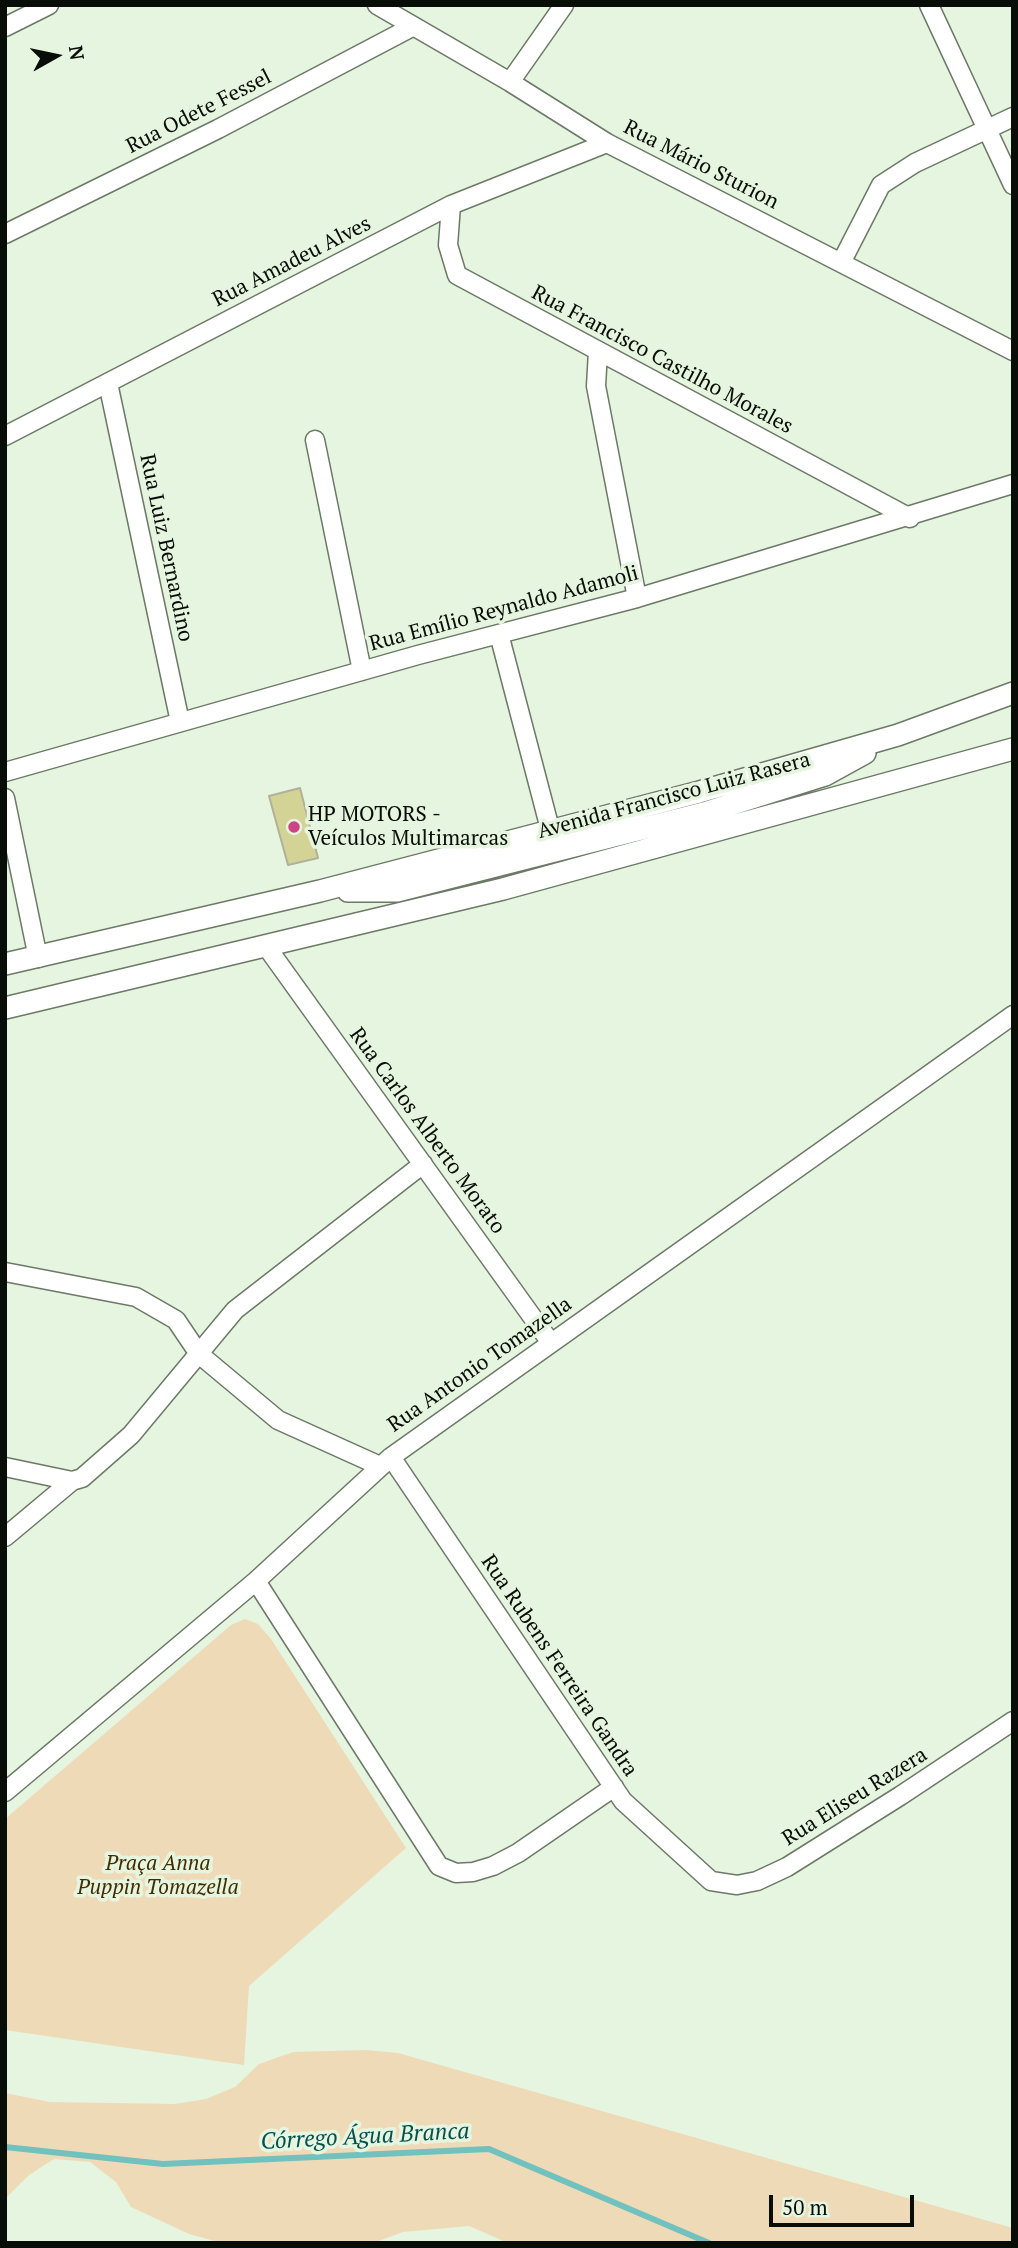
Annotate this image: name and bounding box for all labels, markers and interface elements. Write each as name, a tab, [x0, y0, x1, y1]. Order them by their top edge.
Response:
north arrow	[21, 21, 91, 91]
text: N	[64, 44, 91, 62]
street label: Rua Odete Fessel	[122, 65, 276, 159]
street label: Rua Mário Sturion	[619, 115, 783, 215]
street label: Rua Amadeu Alves	[209, 211, 375, 313]
street label: Rua Francisco Castilho Morales	[527, 280, 797, 440]
street label: Rua Luiz Bernardino	[134, 452, 198, 644]
street label: Rua Emílio Reynaldo Adamoli	[367, 561, 641, 657]
street label: Avenida Francisco Luiz Rasera	[535, 747, 813, 845]
place label: HP MOTORS - Veículos Multimarcas	[308, 802, 508, 852]
marker: HP MOTORS - Veículos Multimarcas	[286, 819, 302, 835]
street label: Rua Carlos Alberto Morato	[344, 1023, 510, 1239]
street label: Rua Antonio Tomazella	[383, 1292, 577, 1438]
street label: Rua Rubens Ferreira Gandra	[475, 1550, 643, 1782]
street label: Rua Eliseu Razera	[778, 1742, 932, 1852]
park label: Praça Anna Puppin Tomazella	[77, 1851, 239, 1901]
water label: Córrego Água Branca	[260, 2118, 470, 2156]
scale bar	[773, 2182, 918, 2226]
text: 50 m	[782, 2193, 828, 2221]

